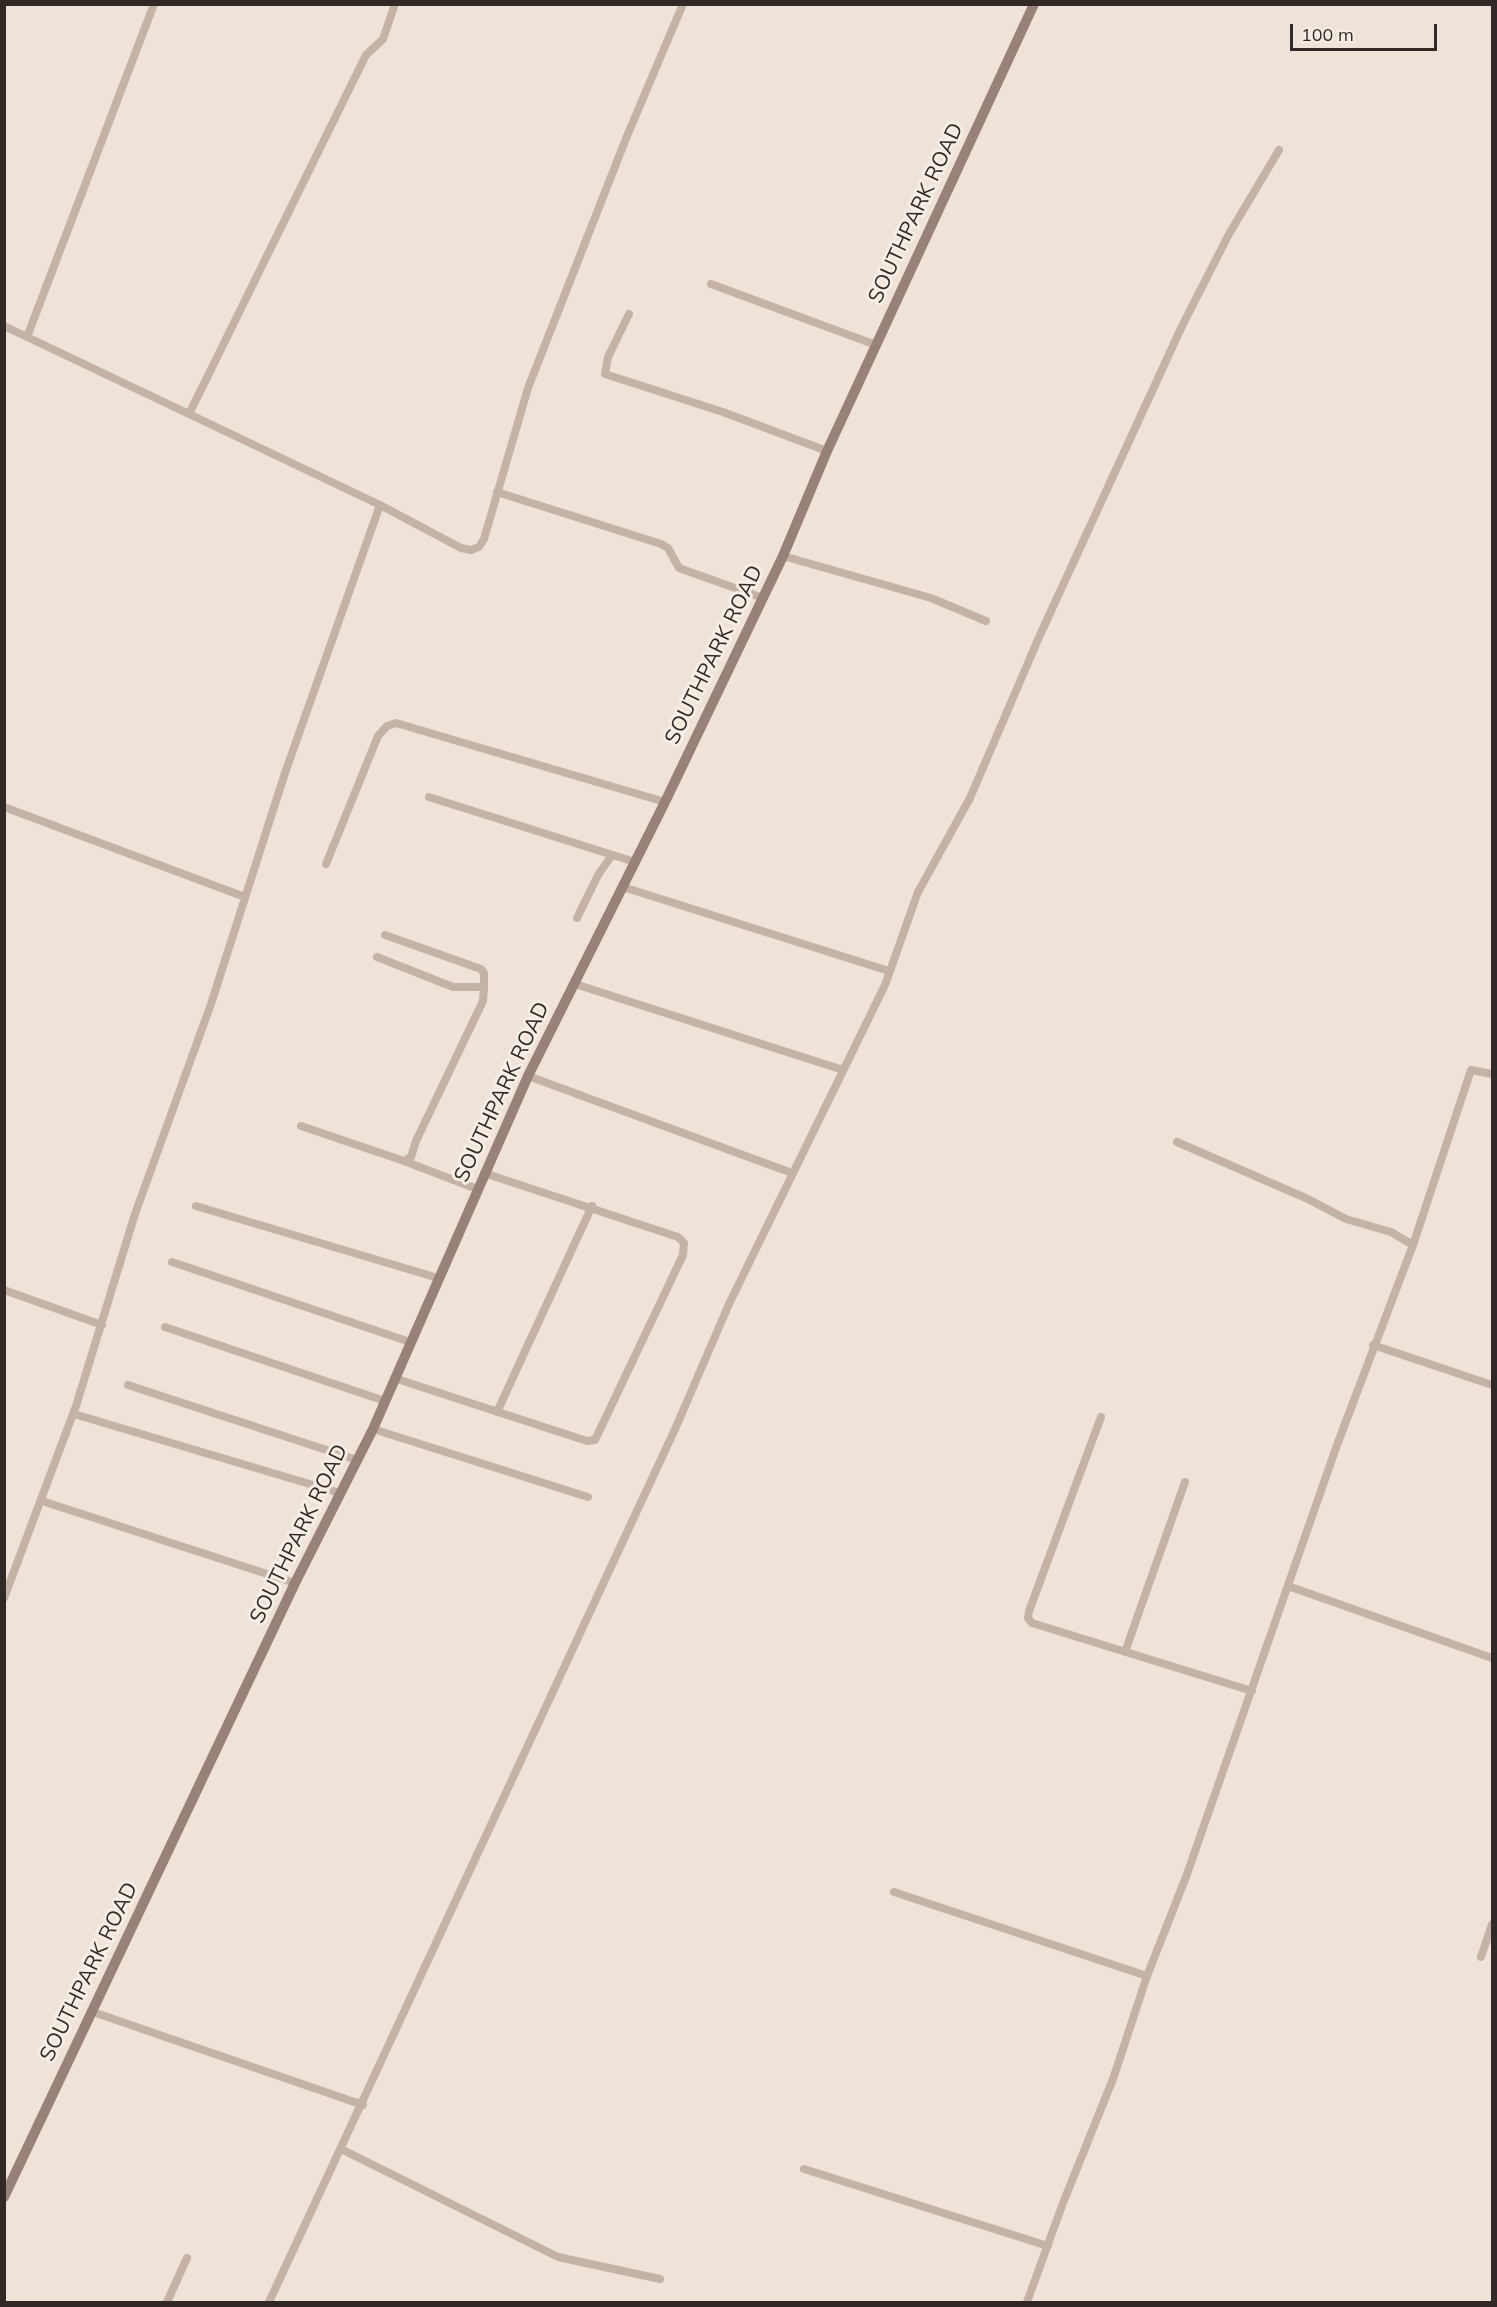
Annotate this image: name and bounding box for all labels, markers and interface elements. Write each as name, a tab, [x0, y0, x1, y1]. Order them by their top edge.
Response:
scale bar	[1293, 12, 1440, 50]
text: 100 m	[1301, 23, 1354, 46]
street label: SOUTHPARK ROAD	[863, 119, 969, 307]
street label: SOUTHPARK ROAD	[660, 561, 768, 749]
street label: SOUTHPARK ROAD	[449, 998, 555, 1186]
street label: SOUTHPARK ROAD	[245, 1440, 353, 1628]
street label: SOUTHPARK ROAD	[35, 1878, 143, 2066]

